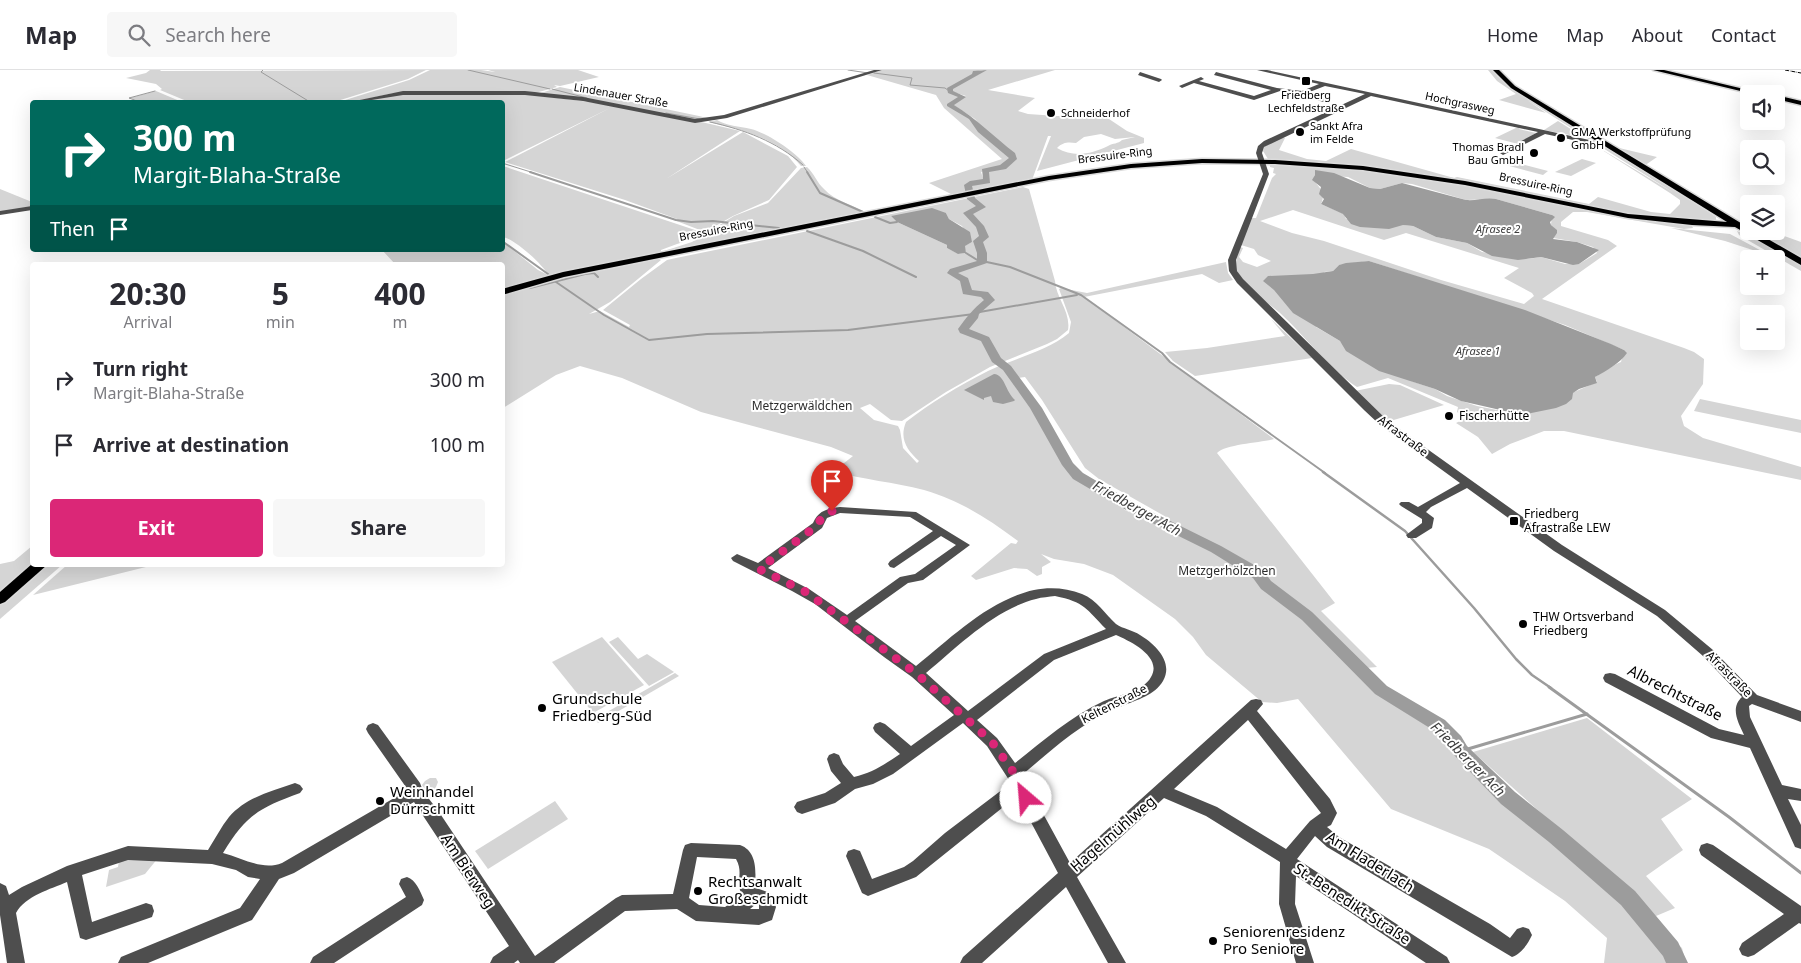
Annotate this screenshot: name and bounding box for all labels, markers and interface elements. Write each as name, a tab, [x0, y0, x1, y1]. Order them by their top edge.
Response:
search box	[107, 12, 457, 57]
text: Map	[25, 18, 77, 51]
icon: search	[125, 21, 153, 49]
text: Search here	[165, 22, 271, 48]
text: Home	[1487, 23, 1538, 47]
text: Map	[1566, 23, 1604, 47]
text: About	[1632, 23, 1683, 47]
text: Contact	[1711, 23, 1776, 47]
marker: Friedberg Lechfeldstraße	[1300, 75, 1312, 87]
street label: Lindenauer Straße	[573, 79, 669, 110]
map controls	[1740, 85, 1785, 350]
button: sound	[1740, 85, 1785, 130]
place label: Friedberg Lechfeldstraße	[1268, 87, 1344, 115]
street label: Hochgrasweg	[1424, 88, 1496, 117]
place label: Schneiderhof	[1061, 105, 1131, 120]
marker: Schneiderhof	[1045, 107, 1057, 119]
text: 300 m	[133, 114, 236, 161]
place label: Sankt Afra im Felde	[1310, 118, 1363, 146]
icon: right	[50, 120, 115, 185]
place label: GMA Werkstoffprüfung GmbH	[1571, 124, 1691, 152]
marker: Sankt Afra im Felde	[1294, 126, 1306, 138]
marker: GMA Werkstoffprüfung GmbH	[1555, 132, 1567, 144]
place label: Thomas Bradl Bau GmbH	[1453, 139, 1524, 167]
button: search	[1740, 140, 1785, 185]
street label: Bressuire-Ring	[1077, 142, 1153, 167]
marker: Thomas Bradl Bau GmbH	[1528, 147, 1540, 159]
text: Margit-Blaha-Straße	[133, 159, 341, 189]
street label: Bressuire-Ring	[1498, 168, 1574, 199]
button: layers	[1740, 195, 1785, 240]
icon: arrive	[105, 215, 133, 243]
street label: Bressuire-Ring	[678, 215, 754, 244]
text: Then	[50, 216, 95, 242]
water label: Afrasee 2	[1475, 221, 1520, 236]
button: +	[1740, 250, 1785, 295]
text: 20:30	[109, 273, 186, 314]
text: 5	[272, 273, 289, 314]
text: 400	[374, 273, 426, 314]
button: −	[1740, 305, 1785, 350]
text: Arrival	[123, 311, 172, 333]
text: min	[266, 311, 295, 333]
text: m	[392, 311, 407, 333]
water label: Afrasee 1	[1455, 343, 1500, 358]
text: Turn right	[93, 356, 188, 382]
icon: right	[50, 366, 78, 394]
text: 300 m	[430, 367, 485, 393]
text: Margit-Blaha-Straße	[93, 382, 244, 404]
park label: Metzgerwäldchen	[752, 397, 852, 414]
place label: Fischerhütte	[1459, 407, 1529, 424]
marker: Fischerhütte	[1443, 410, 1455, 422]
street label: Afrastraße	[1375, 411, 1432, 460]
icon: arrive	[50, 431, 78, 459]
text: Arrive at destination	[93, 432, 289, 458]
text: 100 m	[430, 432, 485, 458]
pin	[811, 460, 853, 511]
icon: arrive	[818, 467, 846, 495]
water label: Friedberger Ach	[1090, 475, 1185, 540]
button: Exit	[50, 499, 263, 557]
button: Share	[273, 499, 485, 557]
place label: Friedberg Afrastraße LEW	[1524, 505, 1610, 536]
marker: Friedberg Afrastraße LEW	[1508, 515, 1520, 527]
park label: Metzgerhölzchen	[1178, 562, 1276, 579]
place label: THW Ortsverband Friedberg	[1533, 608, 1634, 639]
marker: THW Ortsverband Friedberg	[1517, 618, 1529, 630]
street label: Afrastraße	[1702, 647, 1756, 701]
street label: Albrechtstraße	[1625, 660, 1726, 725]
street label: Keltenstraße	[1078, 680, 1150, 727]
place label: Grundschule Friedberg-Süd	[552, 688, 652, 725]
marker: Grundschule Friedberg-Süd	[536, 702, 548, 714]
water label: Friedberger Ach	[1427, 717, 1510, 800]
position arrow	[999, 771, 1051, 823]
place label: Weinhandel Dürrschmitt	[390, 781, 476, 818]
street label: Hagelmühlweg	[1065, 791, 1159, 876]
marker: Weinhandel Dürrschmitt	[374, 795, 386, 807]
street label: Am Fladerlach	[1323, 826, 1418, 896]
street label: Am Bierweg	[437, 829, 500, 912]
street label: St.-Benedikt-Straße	[1290, 858, 1415, 948]
place label: Rechtsanwalt Großeschmidt	[708, 871, 809, 908]
marker: Rechtsanwalt Großeschmidt	[692, 885, 704, 897]
place label: Seniorenresidenz Pro Seniore	[1223, 921, 1345, 958]
marker: Seniorenresidenz Pro Seniore	[1207, 935, 1219, 947]

